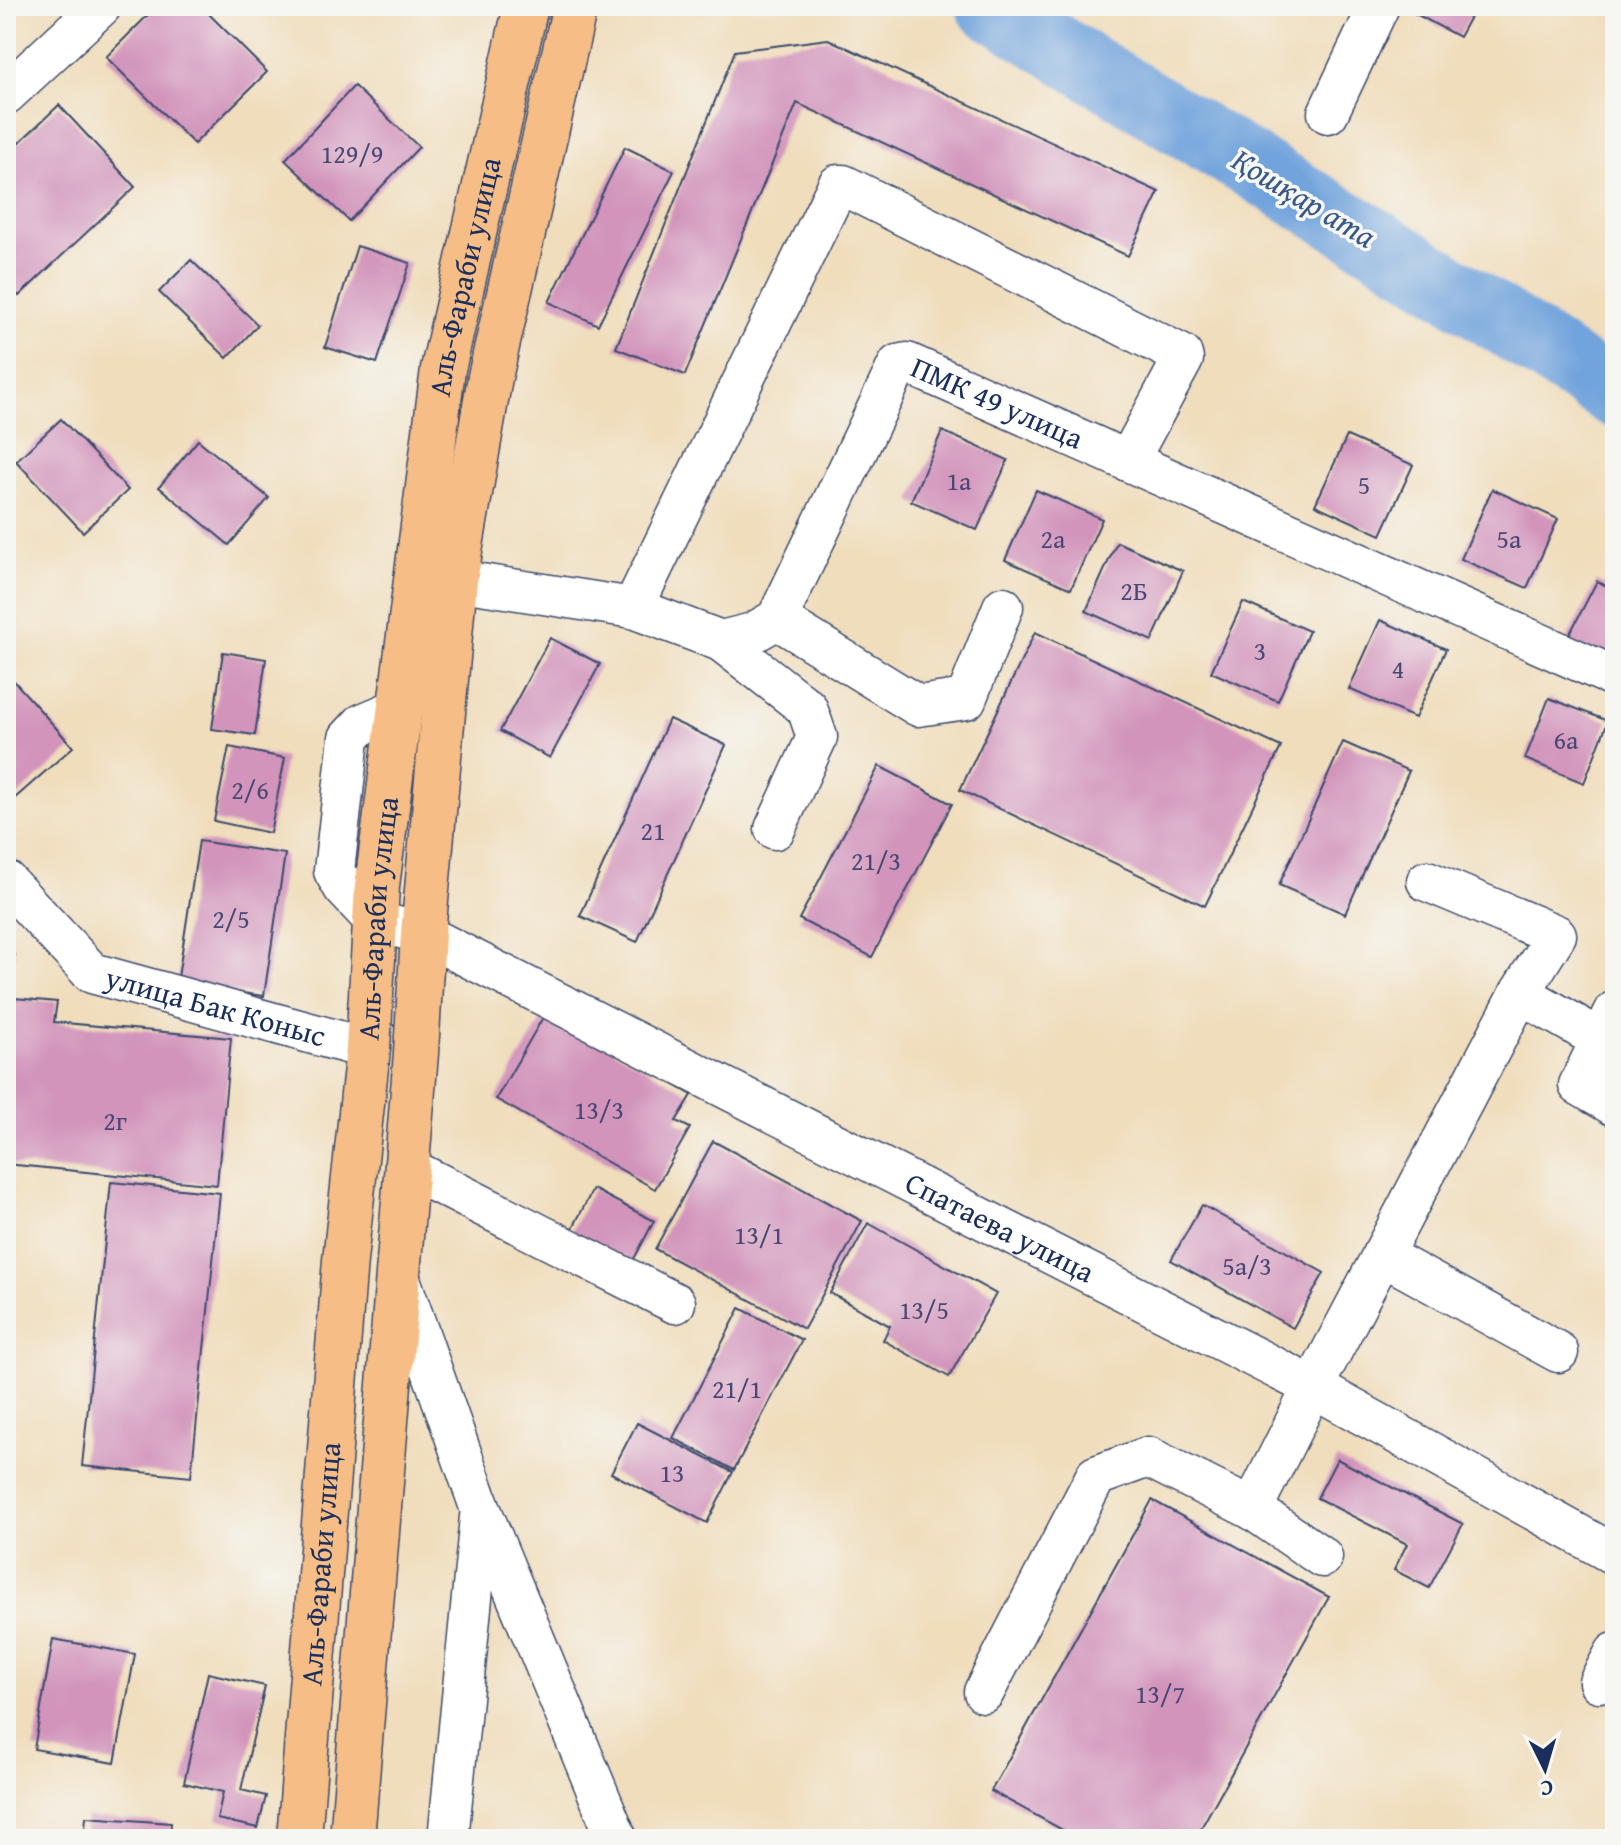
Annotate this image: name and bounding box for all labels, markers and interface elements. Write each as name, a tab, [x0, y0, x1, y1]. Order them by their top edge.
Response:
house number: 129/9	[321, 134, 383, 173]
water label: Қошқар ата	[1223, 136, 1385, 259]
street label: Аль-Фараби улица	[417, 152, 512, 399]
street label: ПМК 49 улица	[904, 345, 1091, 460]
house number: 1а	[947, 461, 972, 500]
house number: 5	[1358, 465, 1370, 504]
house number: 2а	[1041, 519, 1066, 558]
house number: 5а	[1497, 519, 1522, 558]
house number: 2Б	[1120, 571, 1148, 610]
house number: 3	[1254, 631, 1266, 670]
house number: 4	[1392, 649, 1404, 688]
house number: 6а	[1554, 720, 1579, 759]
house number: 2/6	[231, 770, 269, 809]
street label: Аль-Фараби улица	[346, 793, 409, 1041]
house number: 21	[640, 811, 666, 850]
house number: 21/3	[851, 841, 901, 880]
house number: 2/5	[212, 899, 250, 938]
street label: улица Бак Коныс	[100, 954, 331, 1057]
house number: 13/3	[574, 1090, 624, 1129]
house number: 2г	[103, 1101, 127, 1140]
street label: Спатаева улица	[898, 1160, 1103, 1294]
house number: 13/1	[734, 1215, 784, 1254]
house number: 5а/3	[1222, 1246, 1272, 1285]
house number: 13/5	[899, 1290, 949, 1329]
house number: 21/1	[712, 1369, 762, 1408]
street label: Аль-Фараби улица	[288, 1440, 352, 1687]
house number: 13	[659, 1453, 685, 1492]
house number: 13/7	[1135, 1674, 1185, 1713]
north arrow	[1505, 1729, 1585, 1809]
text: С	[1539, 1772, 1554, 1805]

